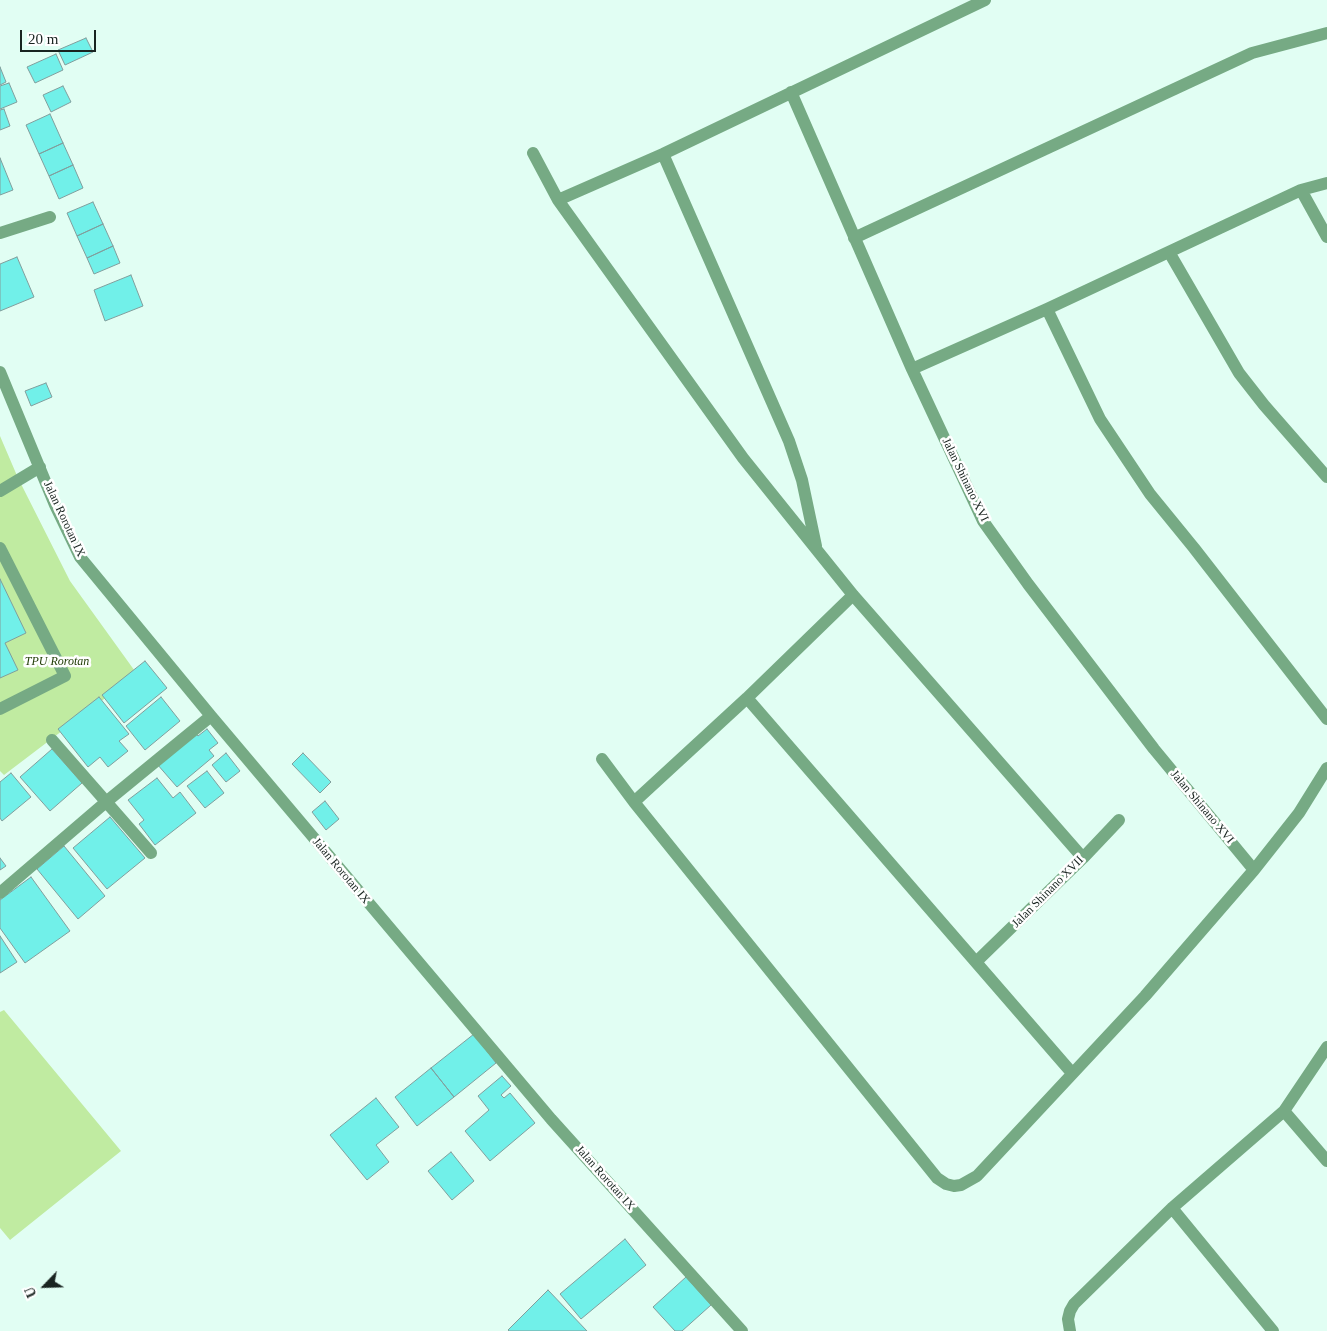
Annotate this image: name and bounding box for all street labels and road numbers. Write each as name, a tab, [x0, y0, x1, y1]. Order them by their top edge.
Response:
street label: Jalan Shinano XVI	[939, 436, 991, 524]
street label: Jalan Rorotan IX	[40, 479, 88, 559]
street label: Jalan Shinano XVI	[1167, 767, 1237, 847]
street label: Jalan Rorotan IX	[309, 835, 373, 907]
street label: Jalan Shinano XVII	[1009, 853, 1087, 931]
street label: Jalan Rorotan IX	[572, 1143, 638, 1213]

